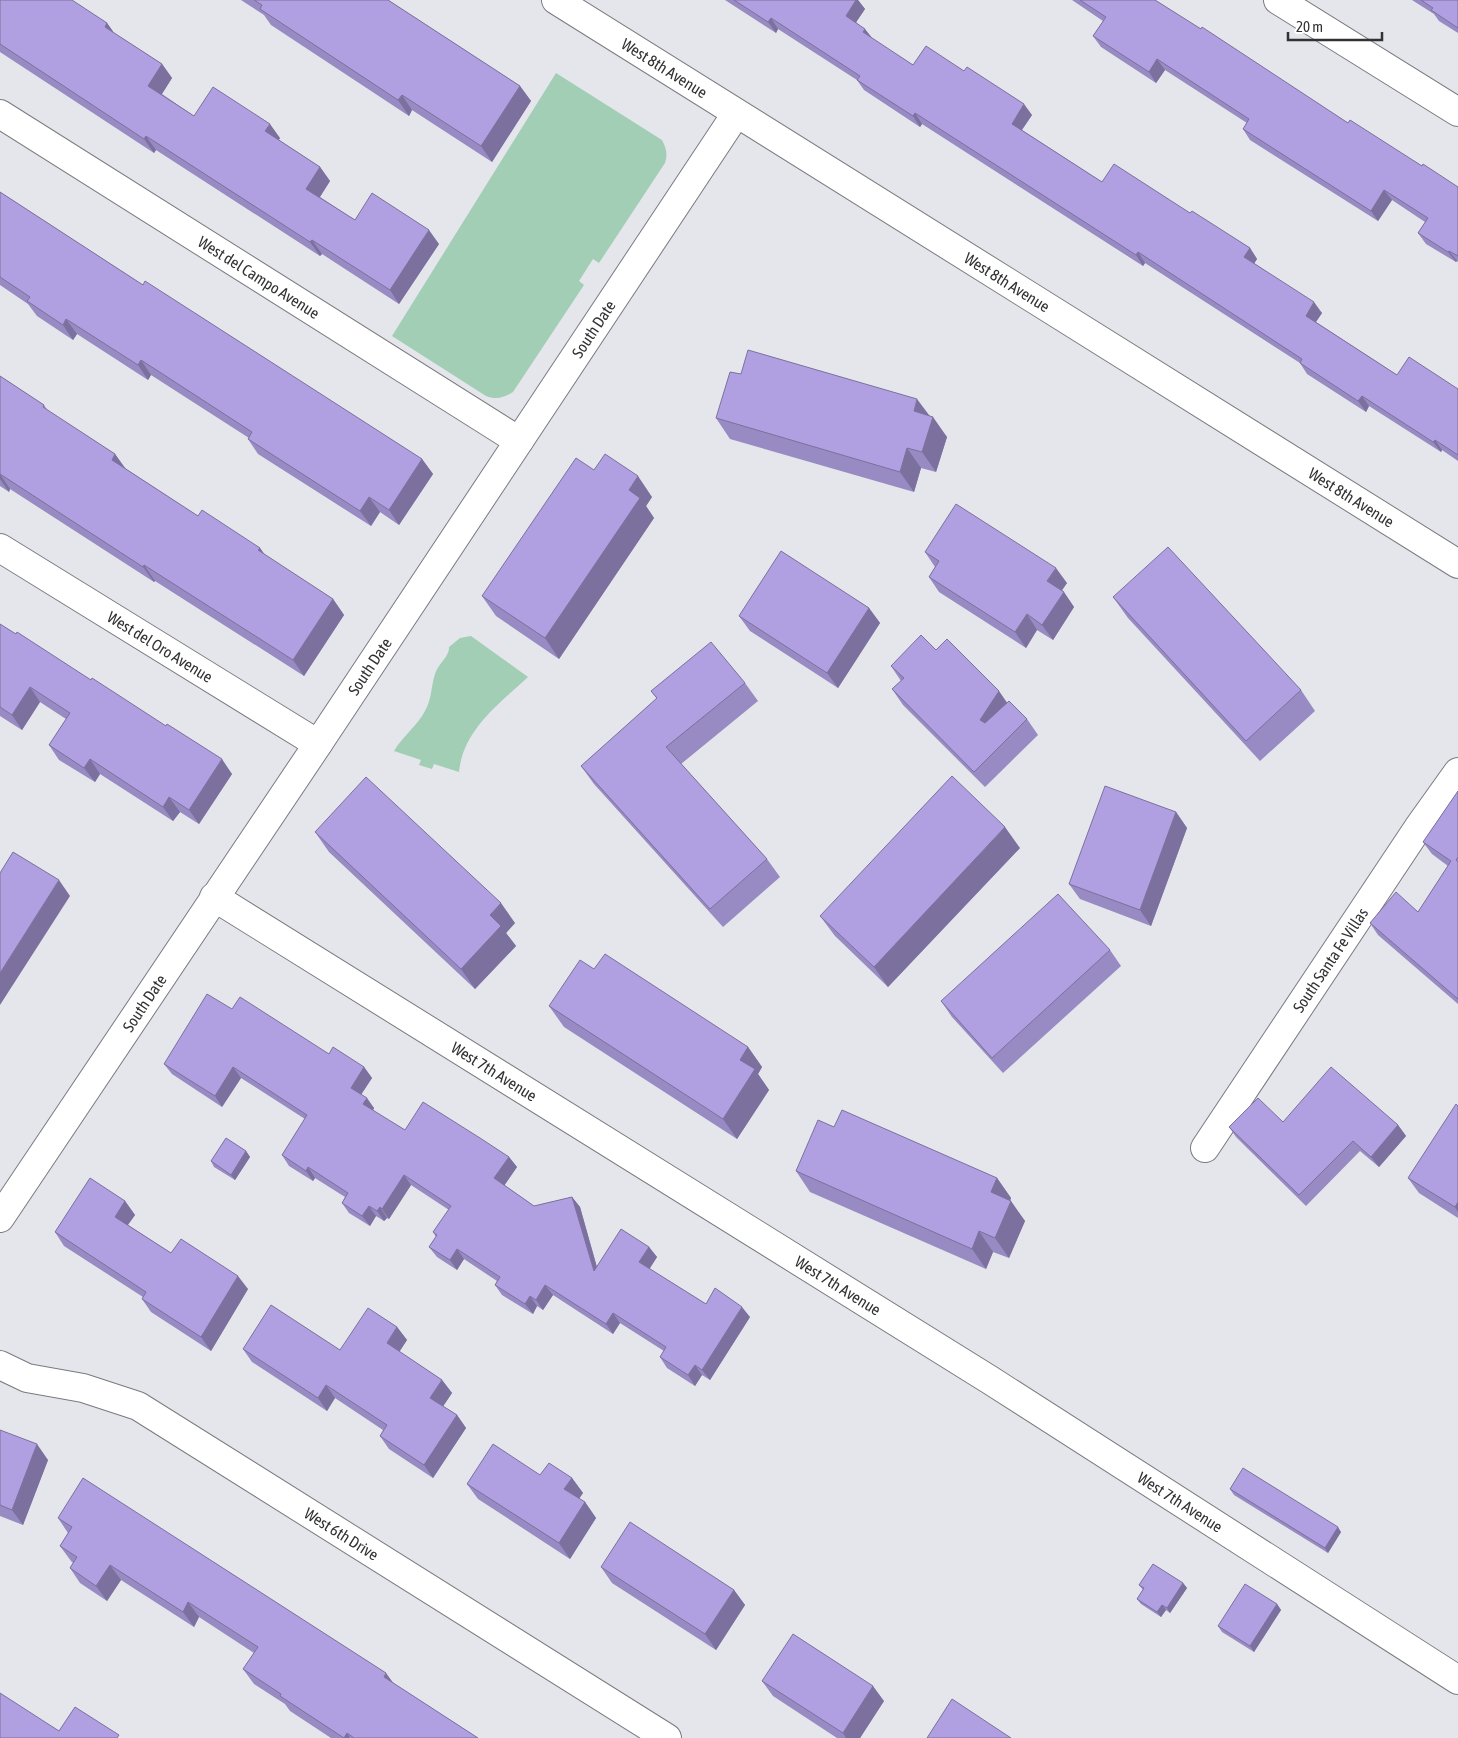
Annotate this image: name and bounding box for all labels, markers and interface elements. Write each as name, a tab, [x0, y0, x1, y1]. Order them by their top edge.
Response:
scale bar	[1288, 10, 1382, 42]
text: 20 m	[1296, 18, 1323, 35]
street label: West 8th Avenue	[619, 34, 711, 101]
street label: West del Campo Avenue	[195, 232, 323, 322]
street label: West 8th Avenue	[961, 249, 1053, 315]
street label: South Date	[568, 297, 619, 361]
street label: West 8th Avenue	[1305, 464, 1397, 531]
street label: West del Oro Avenue	[104, 607, 216, 686]
street label: South Date	[344, 634, 395, 698]
street label: South Santa Fe Villas	[1289, 904, 1372, 1015]
street label: South Date	[119, 971, 170, 1035]
street label: West 7th Avenue	[448, 1038, 540, 1105]
street label: West 7th Avenue	[792, 1252, 884, 1319]
street label: West 7th Avenue	[1134, 1468, 1226, 1536]
street label: West 6th Drive	[301, 1504, 382, 1564]

